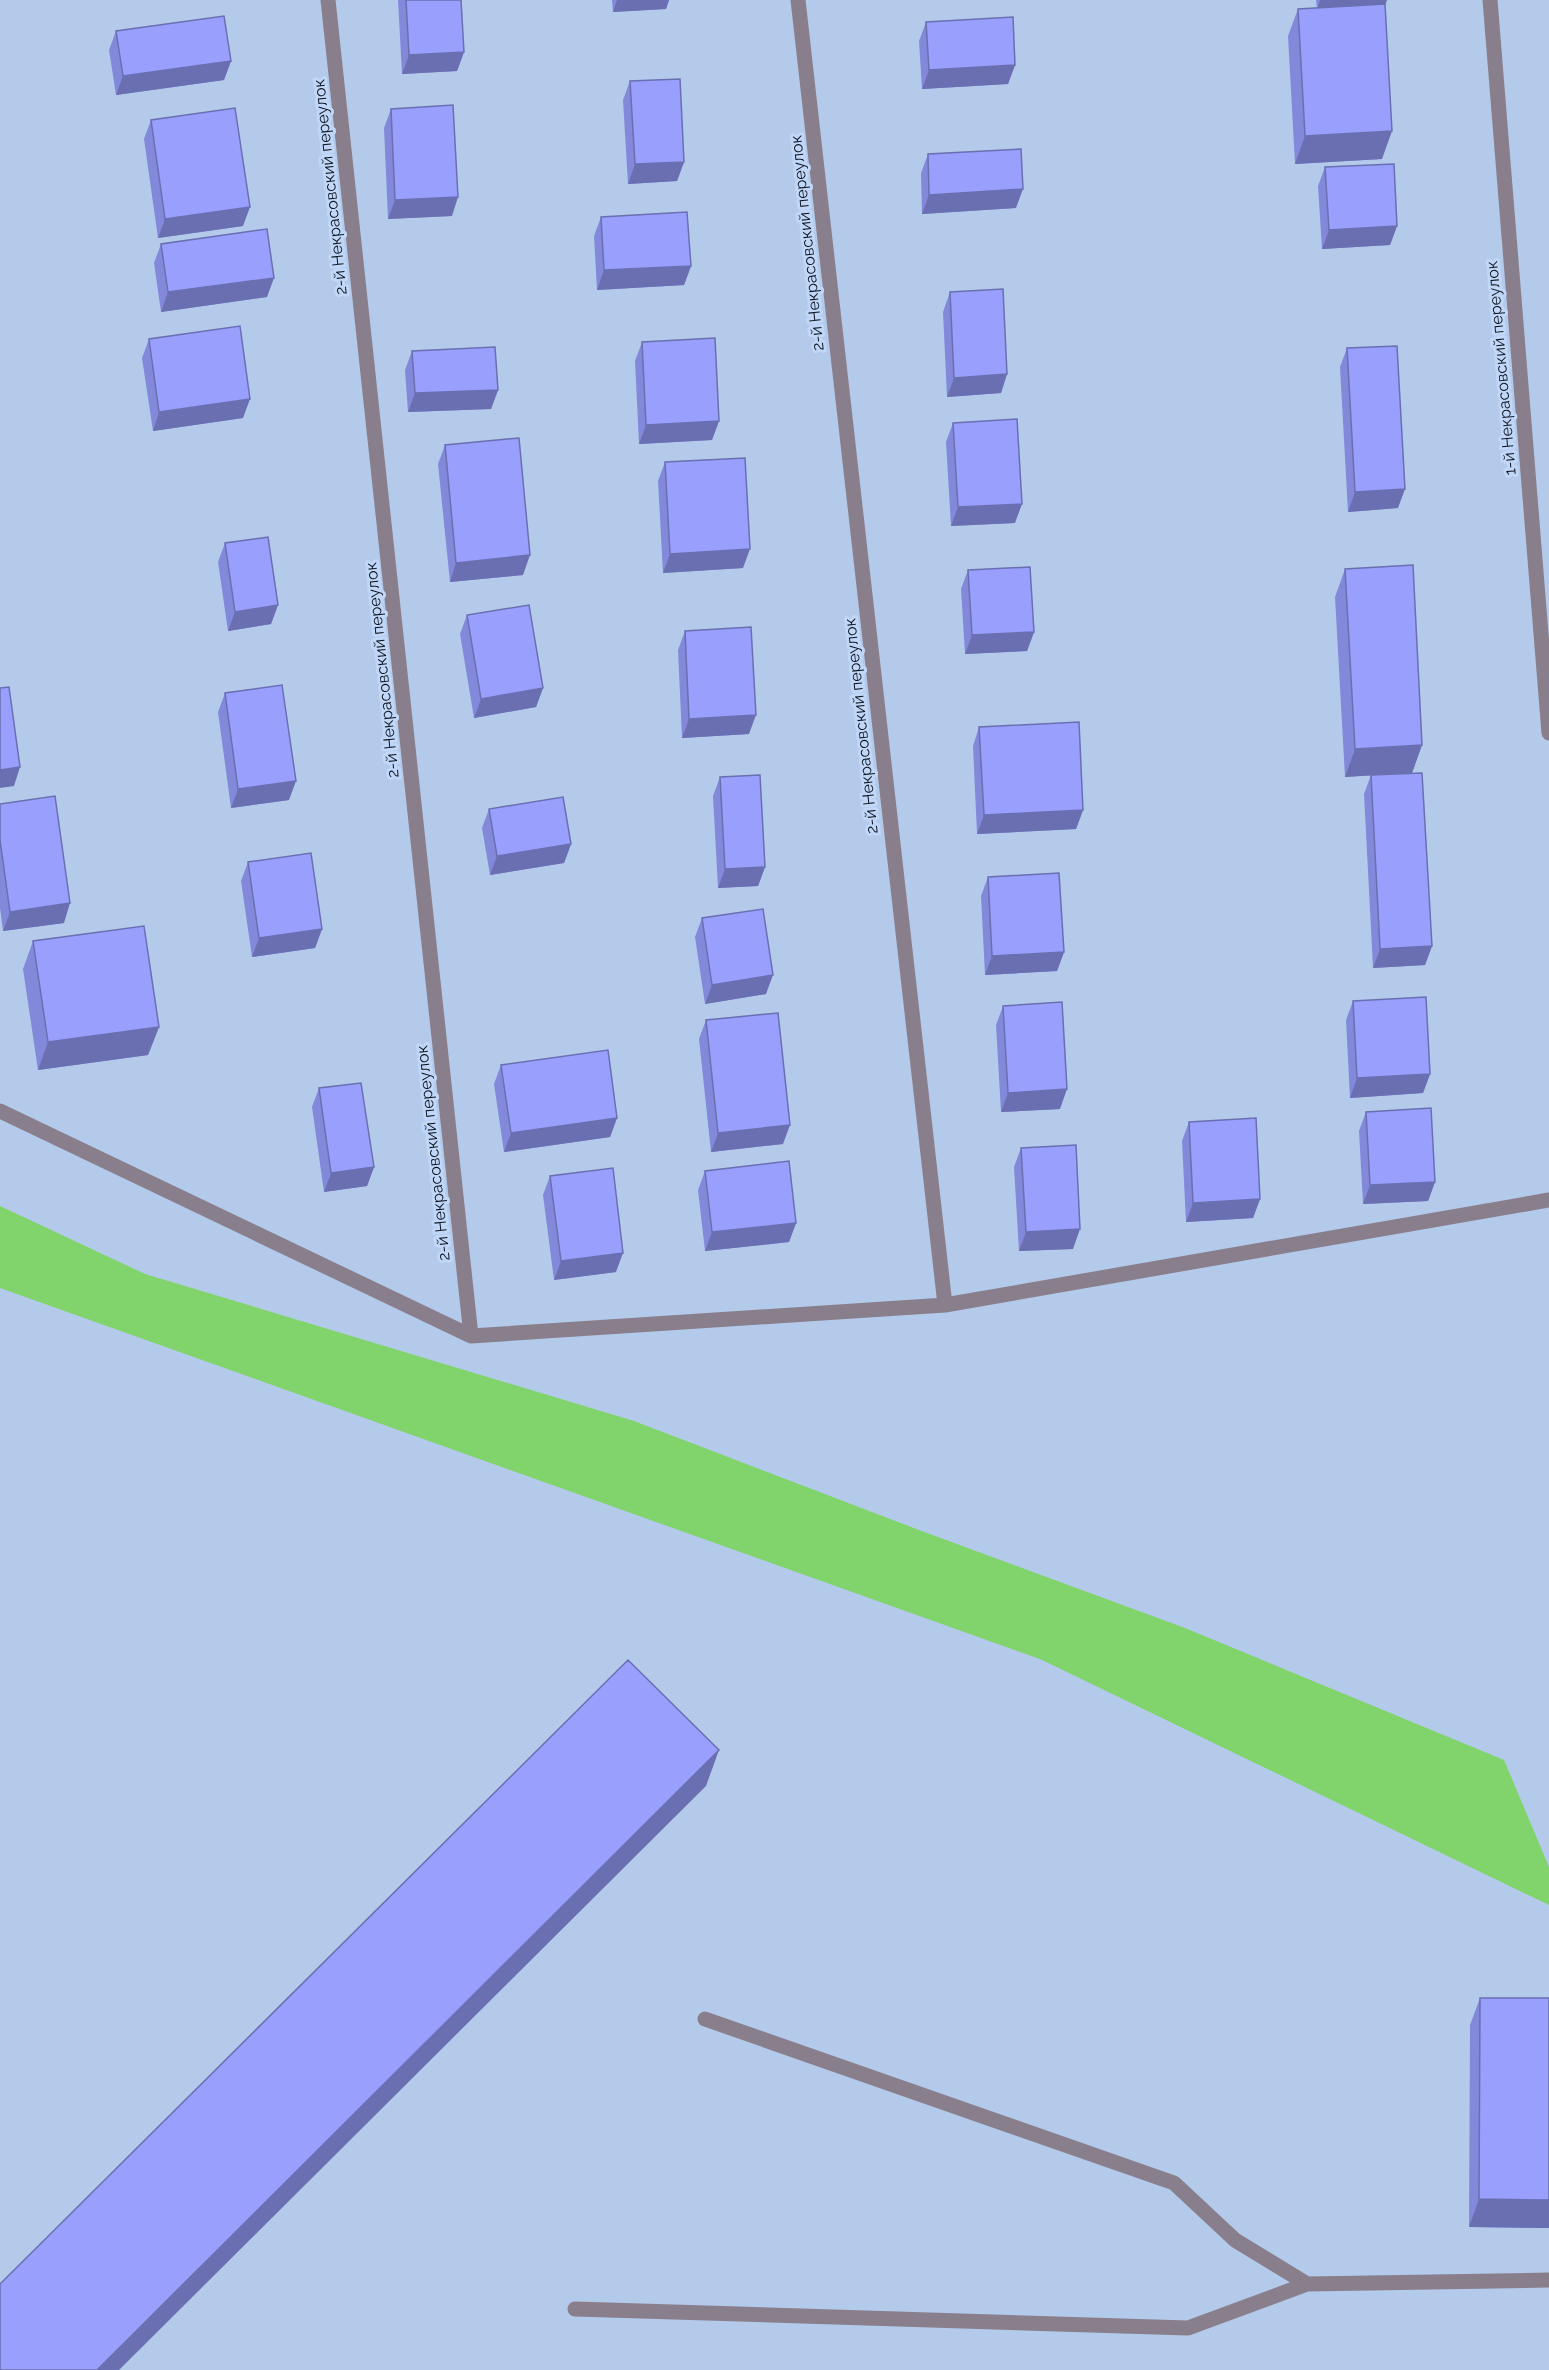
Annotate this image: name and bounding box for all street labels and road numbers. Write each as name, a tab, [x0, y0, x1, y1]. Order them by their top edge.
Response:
street label: 2-й Некрасовский переулок	[309, 78, 351, 296]
street label: 2-й Некрасовский переулок	[786, 134, 828, 352]
street label: 1-й Некрасовский переулок	[1482, 260, 1520, 476]
street label: 2-й Некрасовский переулок	[361, 561, 403, 779]
street label: 2-й Некрасовский переулок	[840, 617, 882, 835]
street label: 2-й Некрасовский переулок	[412, 1044, 454, 1262]

